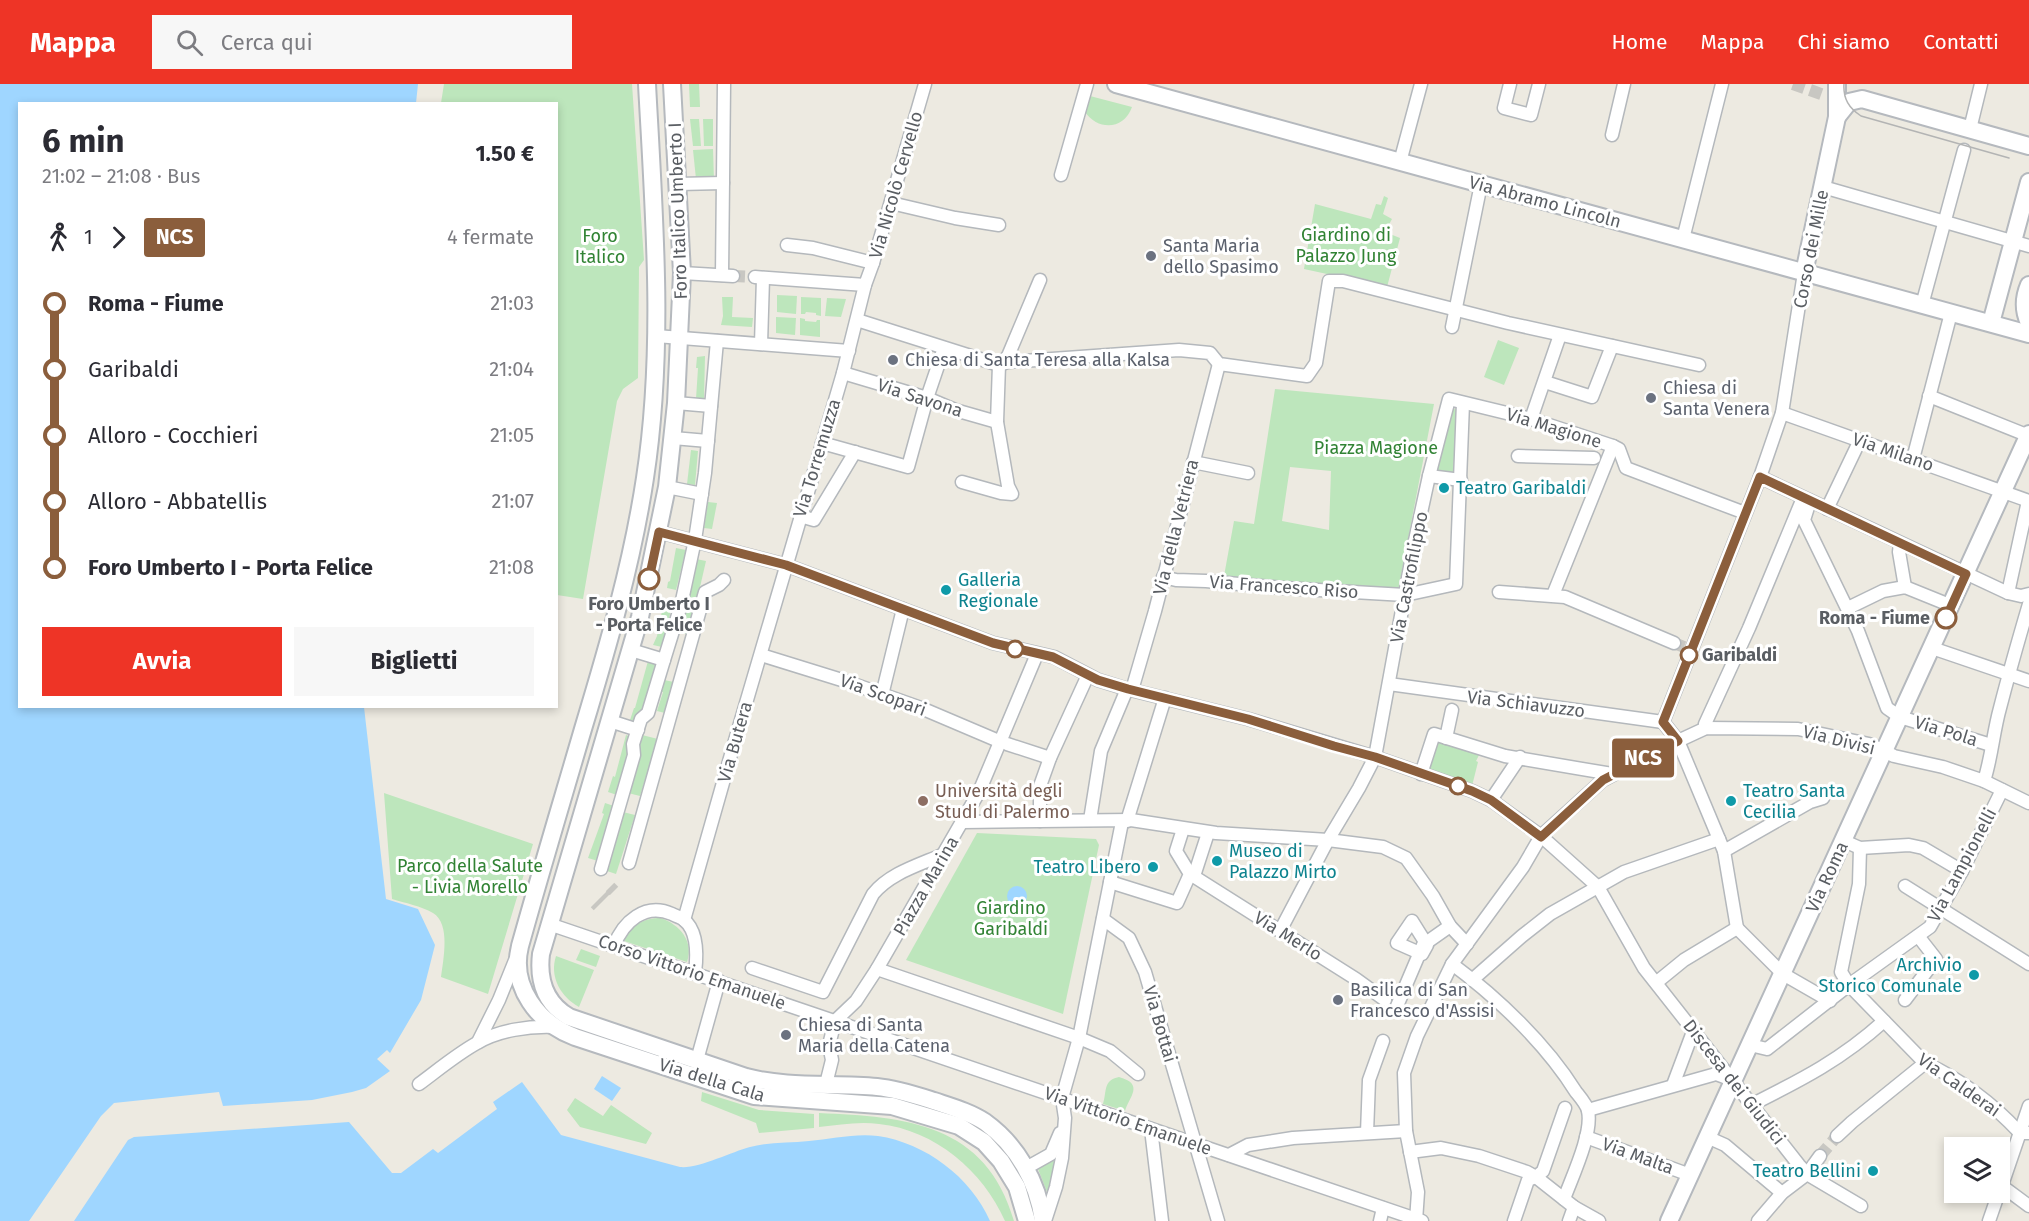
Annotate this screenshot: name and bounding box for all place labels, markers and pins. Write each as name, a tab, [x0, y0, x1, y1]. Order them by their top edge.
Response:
place label: Santa Maria dello Spasimo	[1163, 235, 1279, 278]
marker: Santa Maria dello Spasimo	[1144, 249, 1158, 263]
place label: Chiesa di Santa Teresa alla Kalsa	[905, 349, 1170, 371]
marker: Chiesa di Santa Teresa alla Kalsa	[886, 353, 900, 367]
place label: Chiesa di Santa Venera	[1663, 377, 1770, 420]
marker: Chiesa di Santa Venera	[1644, 391, 1658, 405]
place label: Teatro Garibaldi	[1456, 477, 1586, 499]
marker: Teatro Garibaldi	[1437, 481, 1451, 495]
marker: Foro Umberto I - Porta Felice	[638, 568, 660, 590]
place label: Galleria Regionale	[958, 569, 1039, 612]
marker: Galleria Regionale	[939, 583, 953, 597]
place label: Foro Umberto I - Porta Felice	[588, 593, 710, 636]
place label: Roma - Fiume	[1819, 607, 1930, 629]
marker: Roma - Fiume	[1935, 607, 1957, 629]
unlabelled marker	[1006, 640, 1024, 658]
place label: Garibaldi	[1702, 644, 1777, 666]
marker: Garibaldi	[1680, 646, 1698, 664]
unlabelled marker	[1449, 777, 1467, 795]
place label: Università degli Studi di Palermo	[935, 780, 1070, 823]
place label: Teatro Santa Cecilia	[1743, 780, 1845, 823]
marker: Università degli Studi di Palermo	[916, 794, 930, 808]
marker: Teatro Santa Cecilia	[1724, 794, 1738, 808]
place label: Museo di Palazzo Mirto	[1229, 840, 1337, 883]
marker: Museo di Palazzo Mirto	[1210, 854, 1224, 868]
place label: Teatro Libero	[1034, 856, 1141, 878]
marker: Teatro Libero	[1146, 860, 1160, 874]
place label: Archivio Storico Comunale	[1819, 954, 1962, 997]
marker: Archivio Storico Comunale	[1967, 968, 1981, 982]
place label: Basilica di San Francesco d'Assisi	[1350, 979, 1495, 1022]
marker: Basilica di San Francesco d'Assisi	[1331, 993, 1345, 1007]
place label: Chiesa di Santa Maria della Catena	[798, 1014, 950, 1057]
marker: Chiesa di Santa Maria della Catena	[779, 1028, 793, 1042]
place label: Teatro Bellini	[1753, 1160, 1861, 1182]
marker: Teatro Bellini	[1866, 1164, 1880, 1178]

